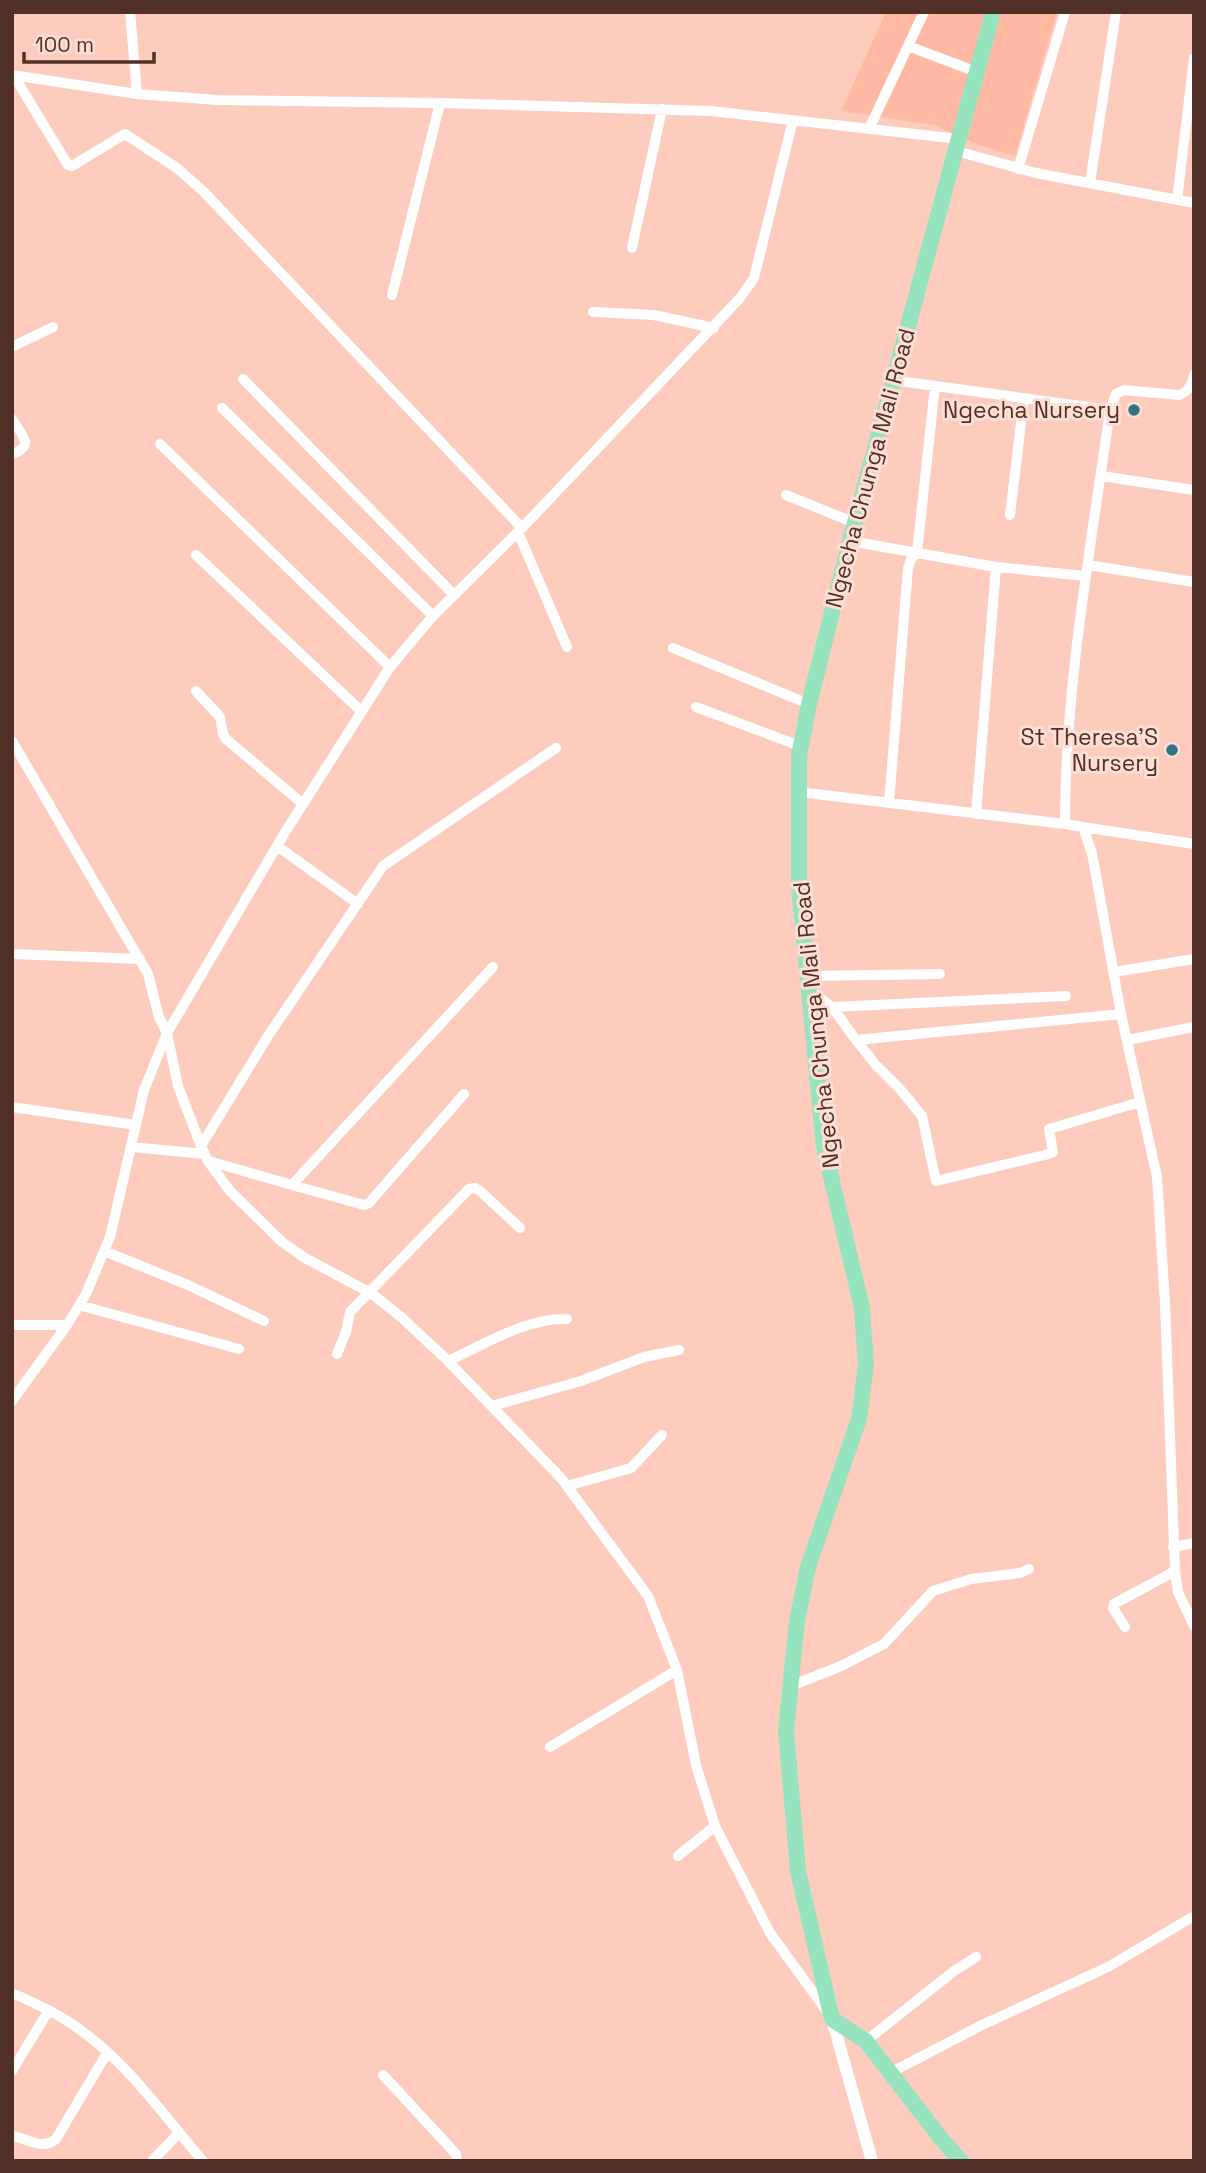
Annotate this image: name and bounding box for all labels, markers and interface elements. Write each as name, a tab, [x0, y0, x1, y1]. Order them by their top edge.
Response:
scale bar	[24, 21, 154, 65]
text: 100 m	[35, 31, 94, 58]
street label: Ngecha Chunga Mali Road	[818, 325, 922, 611]
place label: Ngecha Nursery	[943, 395, 1120, 425]
marker: Ngecha Nursery	[1126, 402, 1142, 418]
place label: St Theresa'S Nursery	[1020, 722, 1158, 778]
marker: St Theresa'S Nursery	[1164, 742, 1180, 758]
street label: Ngecha Chunga Mali Road	[786, 880, 846, 1170]

